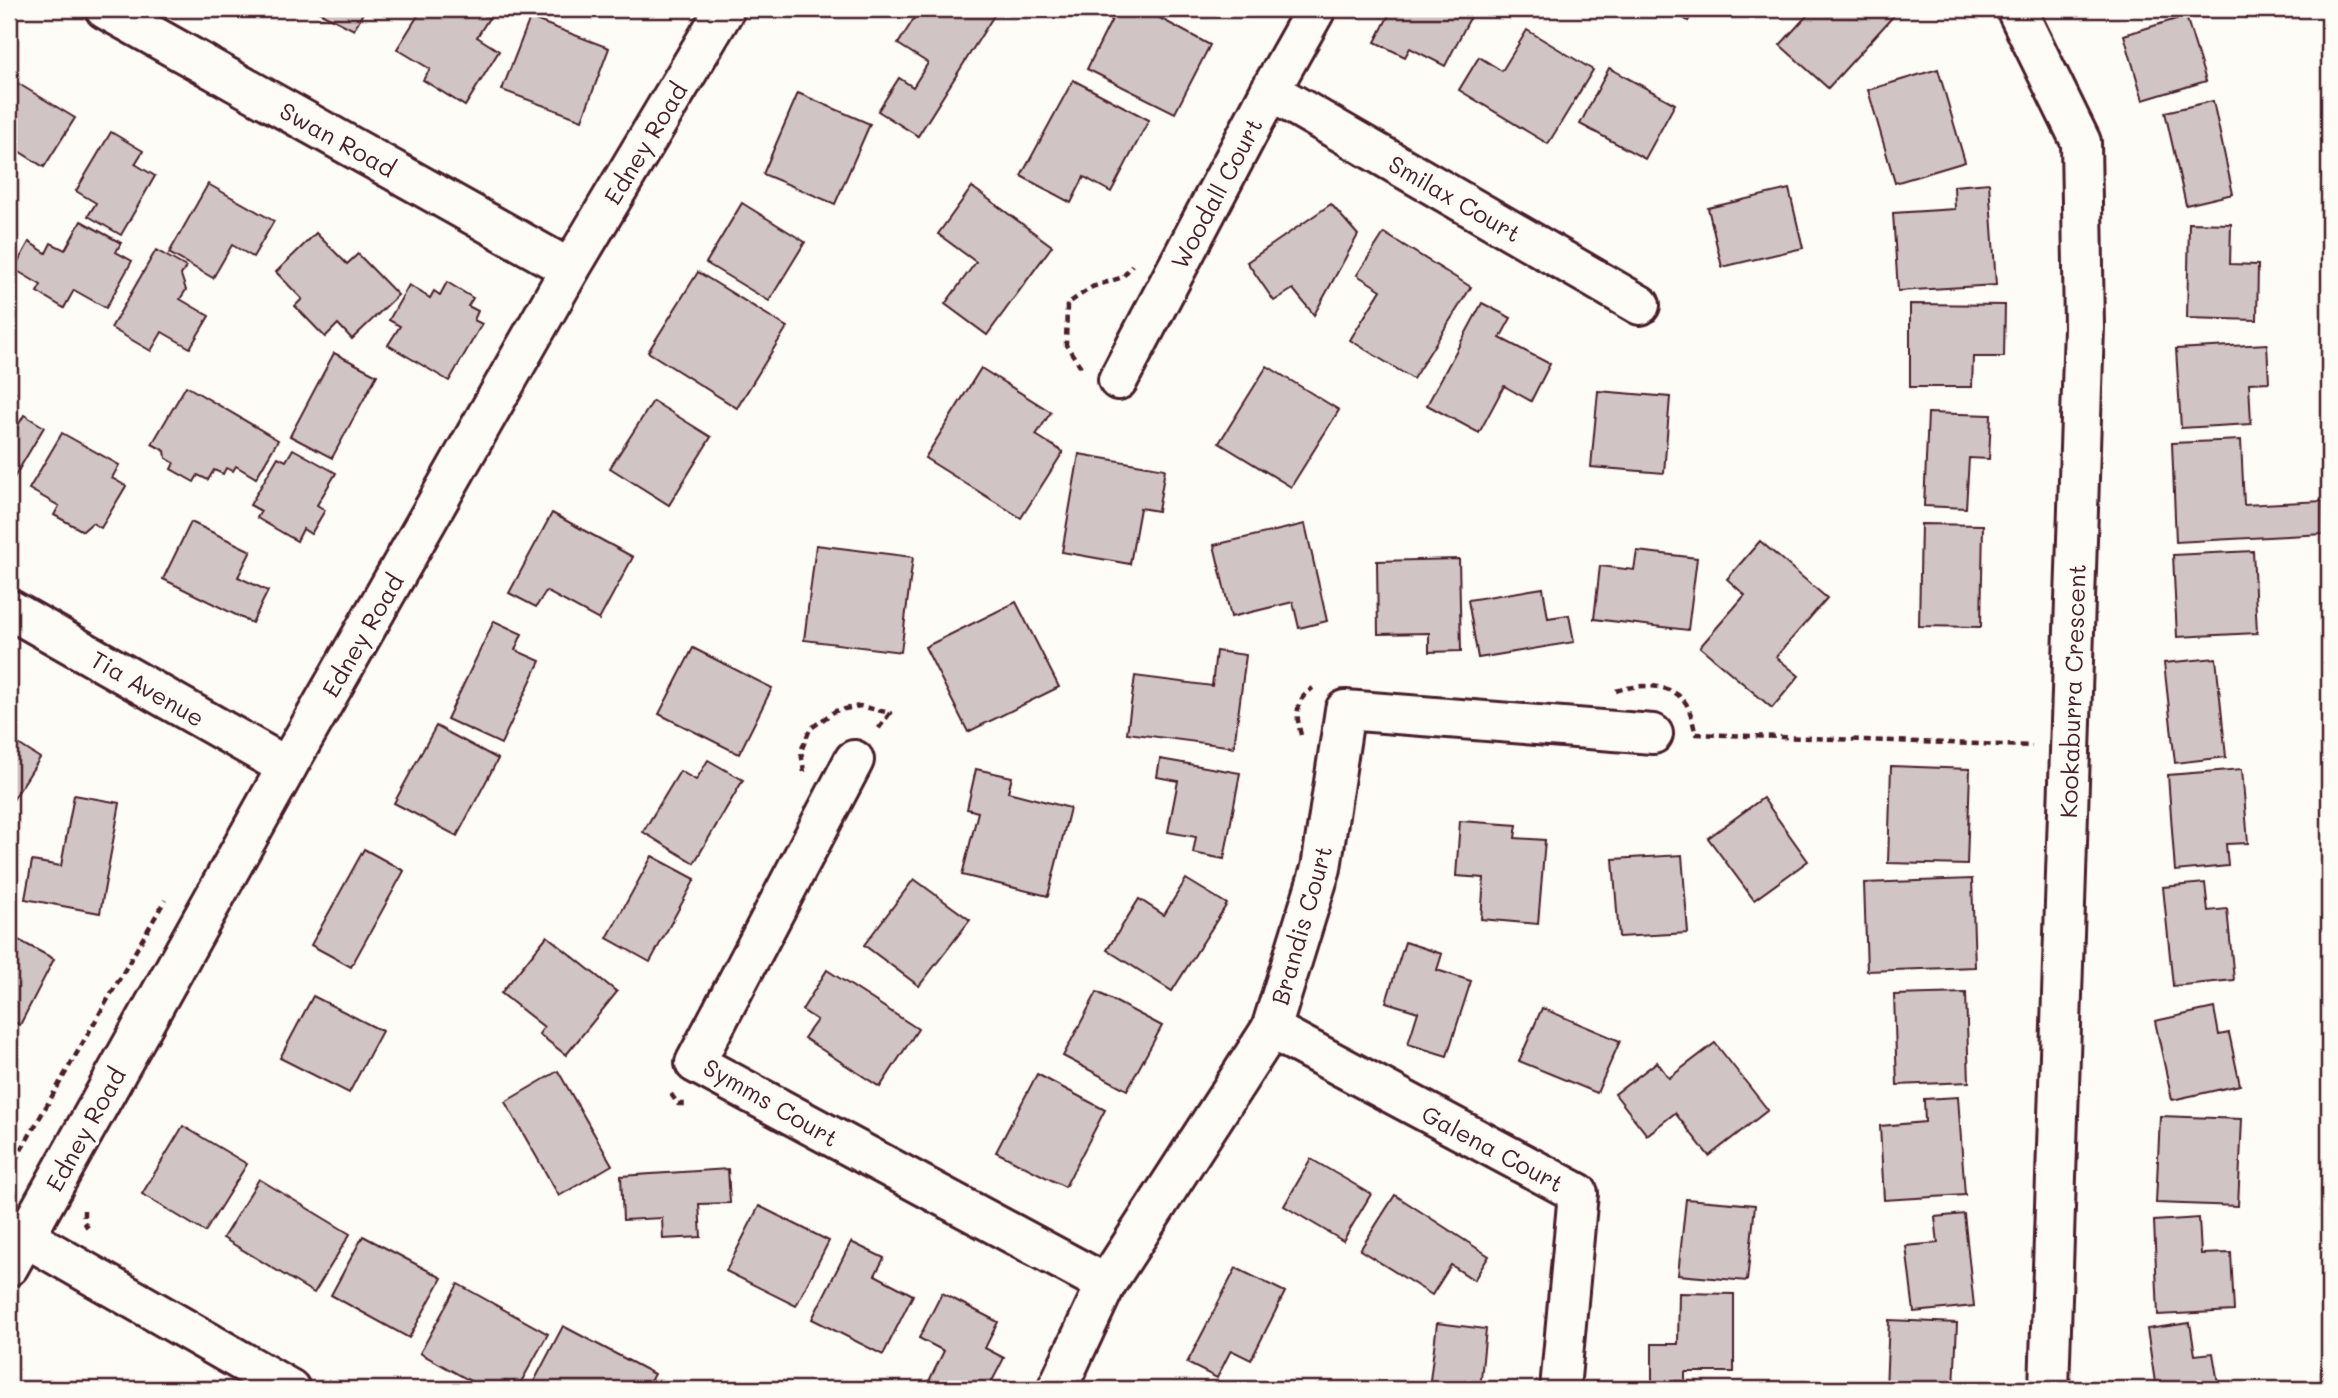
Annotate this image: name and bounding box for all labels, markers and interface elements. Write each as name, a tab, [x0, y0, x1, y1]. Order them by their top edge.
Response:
street label: Edney Road	[596, 76, 694, 210]
street label: Swan Road	[275, 94, 401, 184]
street label: Woodall Court	[1163, 112, 1269, 274]
street label: Smilax Court	[1383, 148, 1527, 248]
street label: Kookaburra Crescent	[2052, 563, 2092, 819]
street label: Edney Road	[314, 568, 410, 702]
street label: Tia Avenue	[86, 643, 210, 733]
street label: Brandis Court	[1263, 842, 1339, 1008]
street label: Symms Court	[698, 1051, 844, 1153]
street label: Edney Road	[38, 1062, 132, 1196]
street label: Galena Court	[1417, 1098, 1569, 1198]

